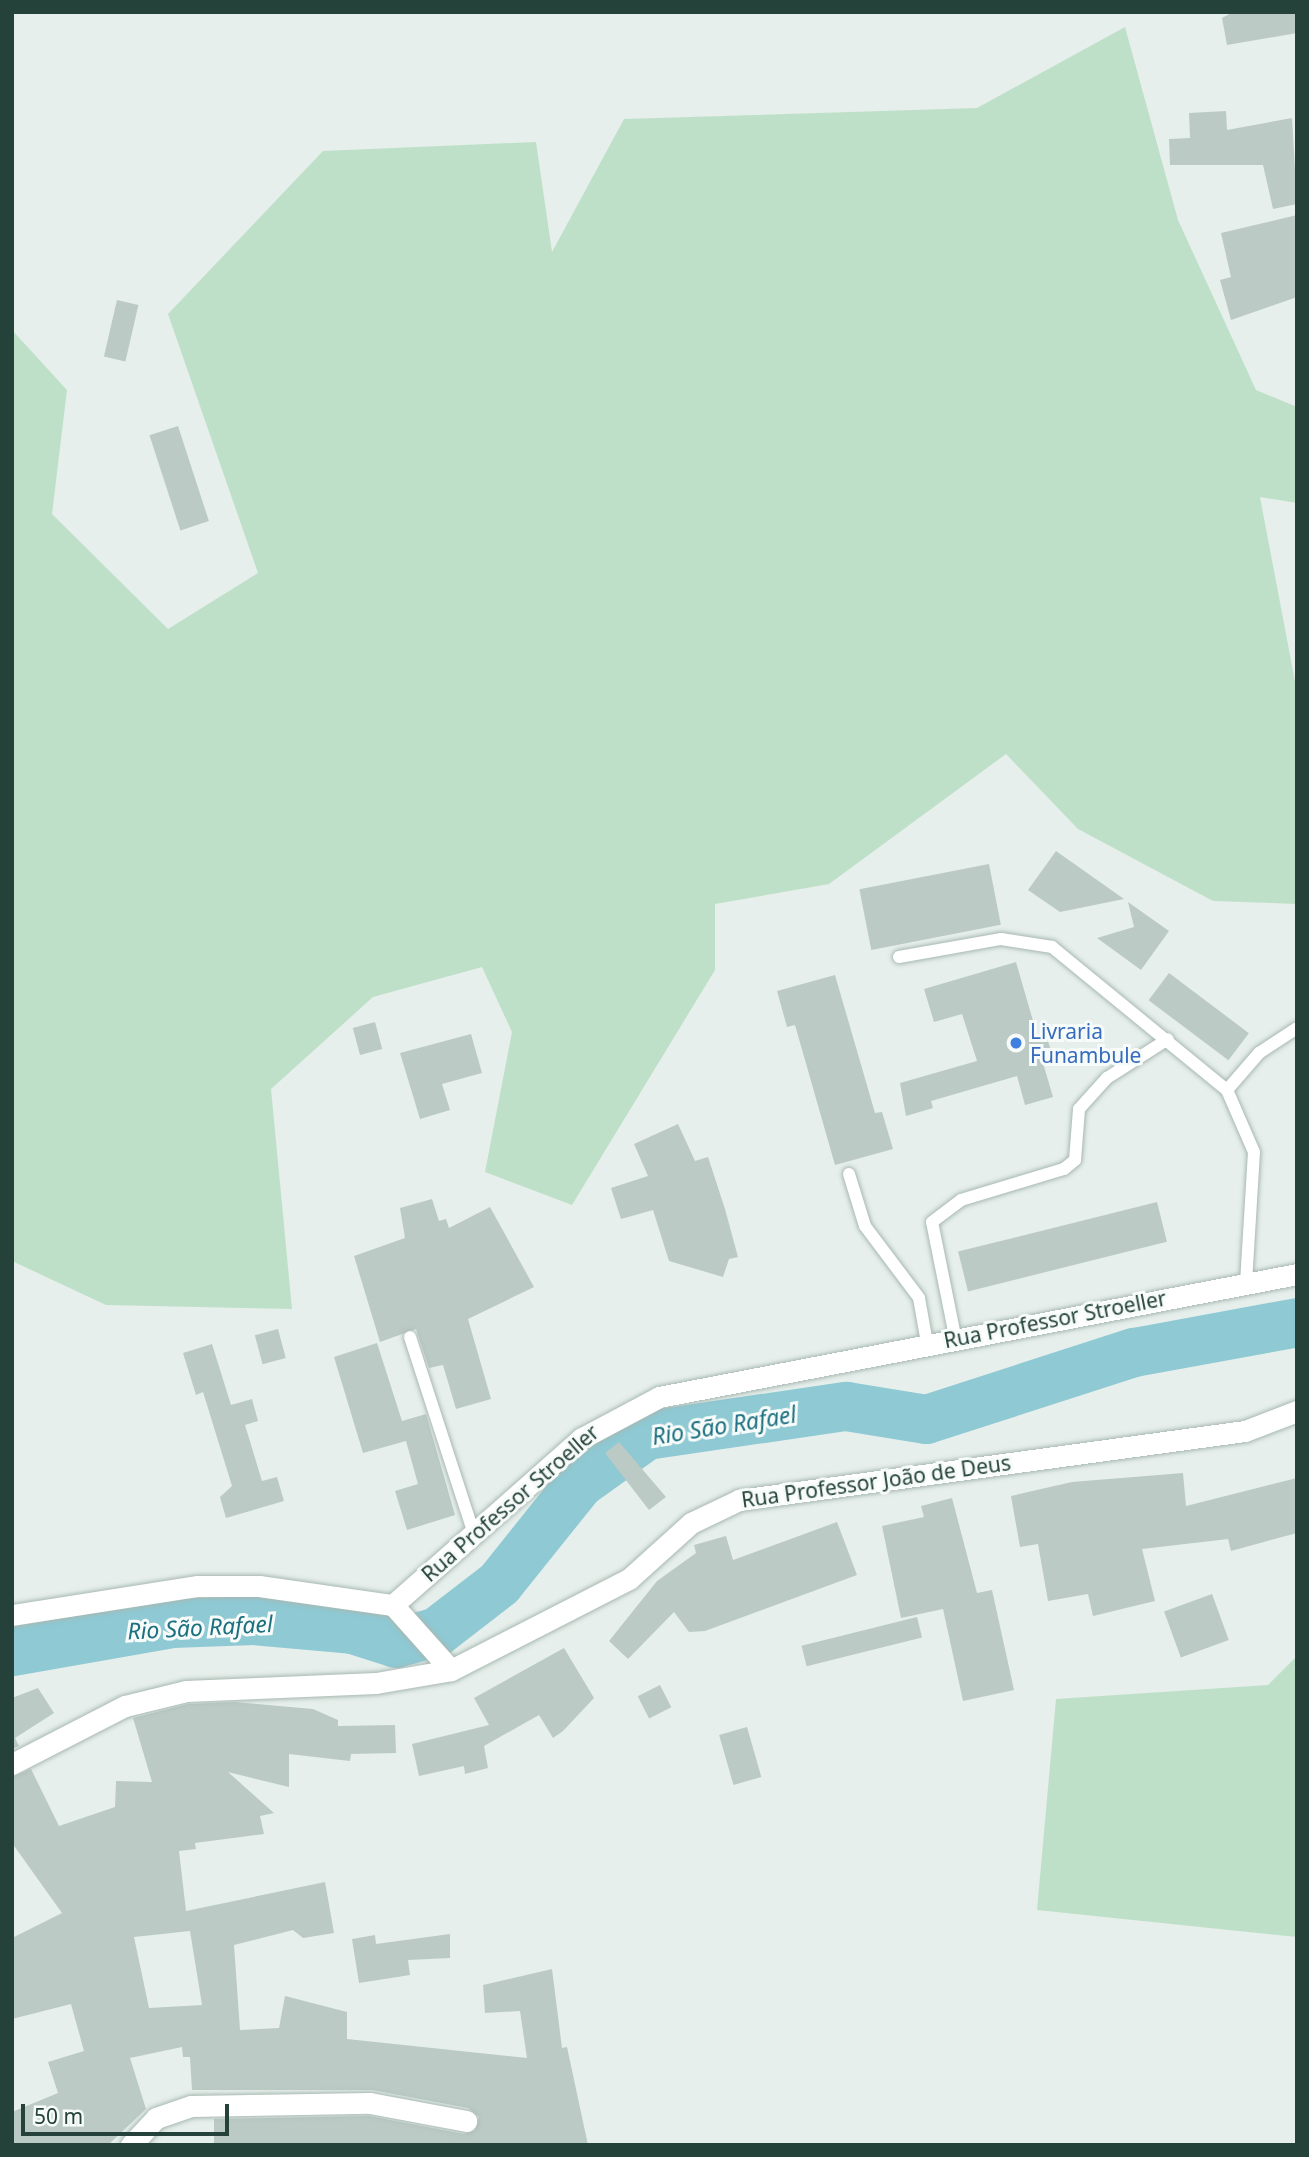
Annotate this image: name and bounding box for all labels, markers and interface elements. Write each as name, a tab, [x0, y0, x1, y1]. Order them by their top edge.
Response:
place label: Livraria Funambule	[1030, 1018, 1141, 1068]
marker: Livraria Funambule	[1008, 1035, 1024, 1051]
street label: Rua Professor Stroeller	[942, 1285, 1168, 1353]
water label: Rio São Rafael	[650, 1400, 798, 1450]
street label: Rua Professor Stroeller	[416, 1419, 604, 1587]
street label: Rua Professor João de Deus	[740, 1450, 1012, 1512]
water label: Rio São Rafael	[127, 1609, 273, 1645]
scale bar	[24, 2090, 233, 2134]
text: 50 m	[34, 2102, 83, 2130]

